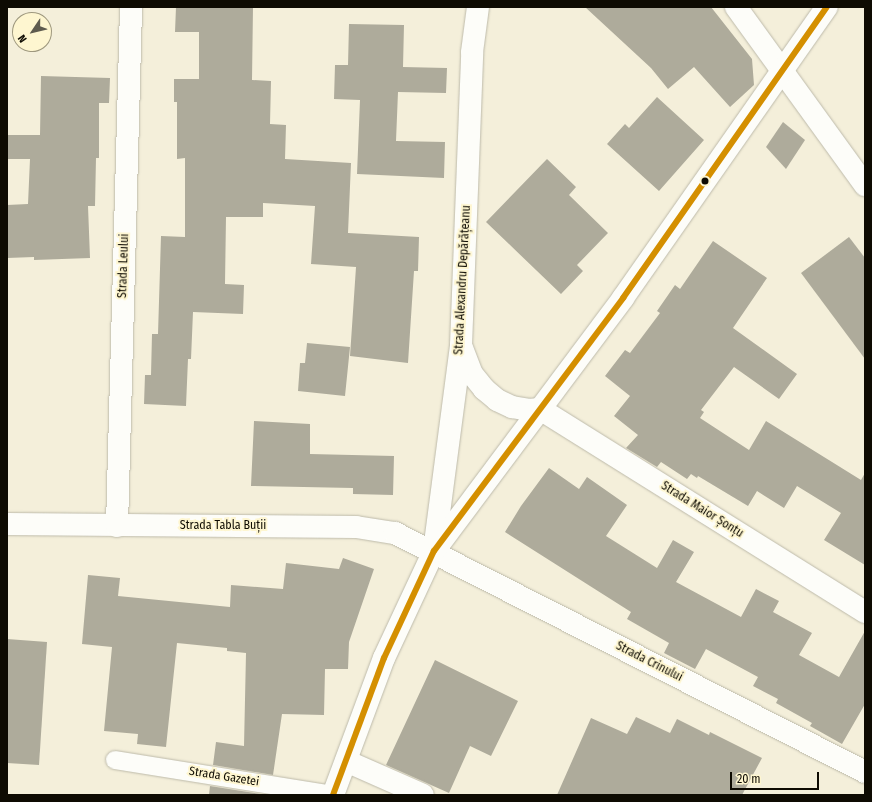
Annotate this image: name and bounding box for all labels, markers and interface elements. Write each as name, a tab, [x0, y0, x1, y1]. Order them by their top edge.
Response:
north arrow	[12, 12, 52, 52]
text: N	[15, 32, 30, 45]
unlabelled marker	[700, 176, 710, 186]
street label: Strada Alexandru Depărățeanu	[452, 205, 474, 355]
street label: Strada Leului	[116, 234, 132, 298]
street label: Strada Maior Șonțu	[658, 479, 746, 541]
street label: Strada Tabla Buții	[180, 519, 266, 533]
street label: Strada Crinului	[613, 639, 685, 685]
street label: Strada Gazetei	[188, 764, 260, 790]
scale bar	[732, 764, 821, 790]
text: 20 m	[737, 772, 761, 786]

